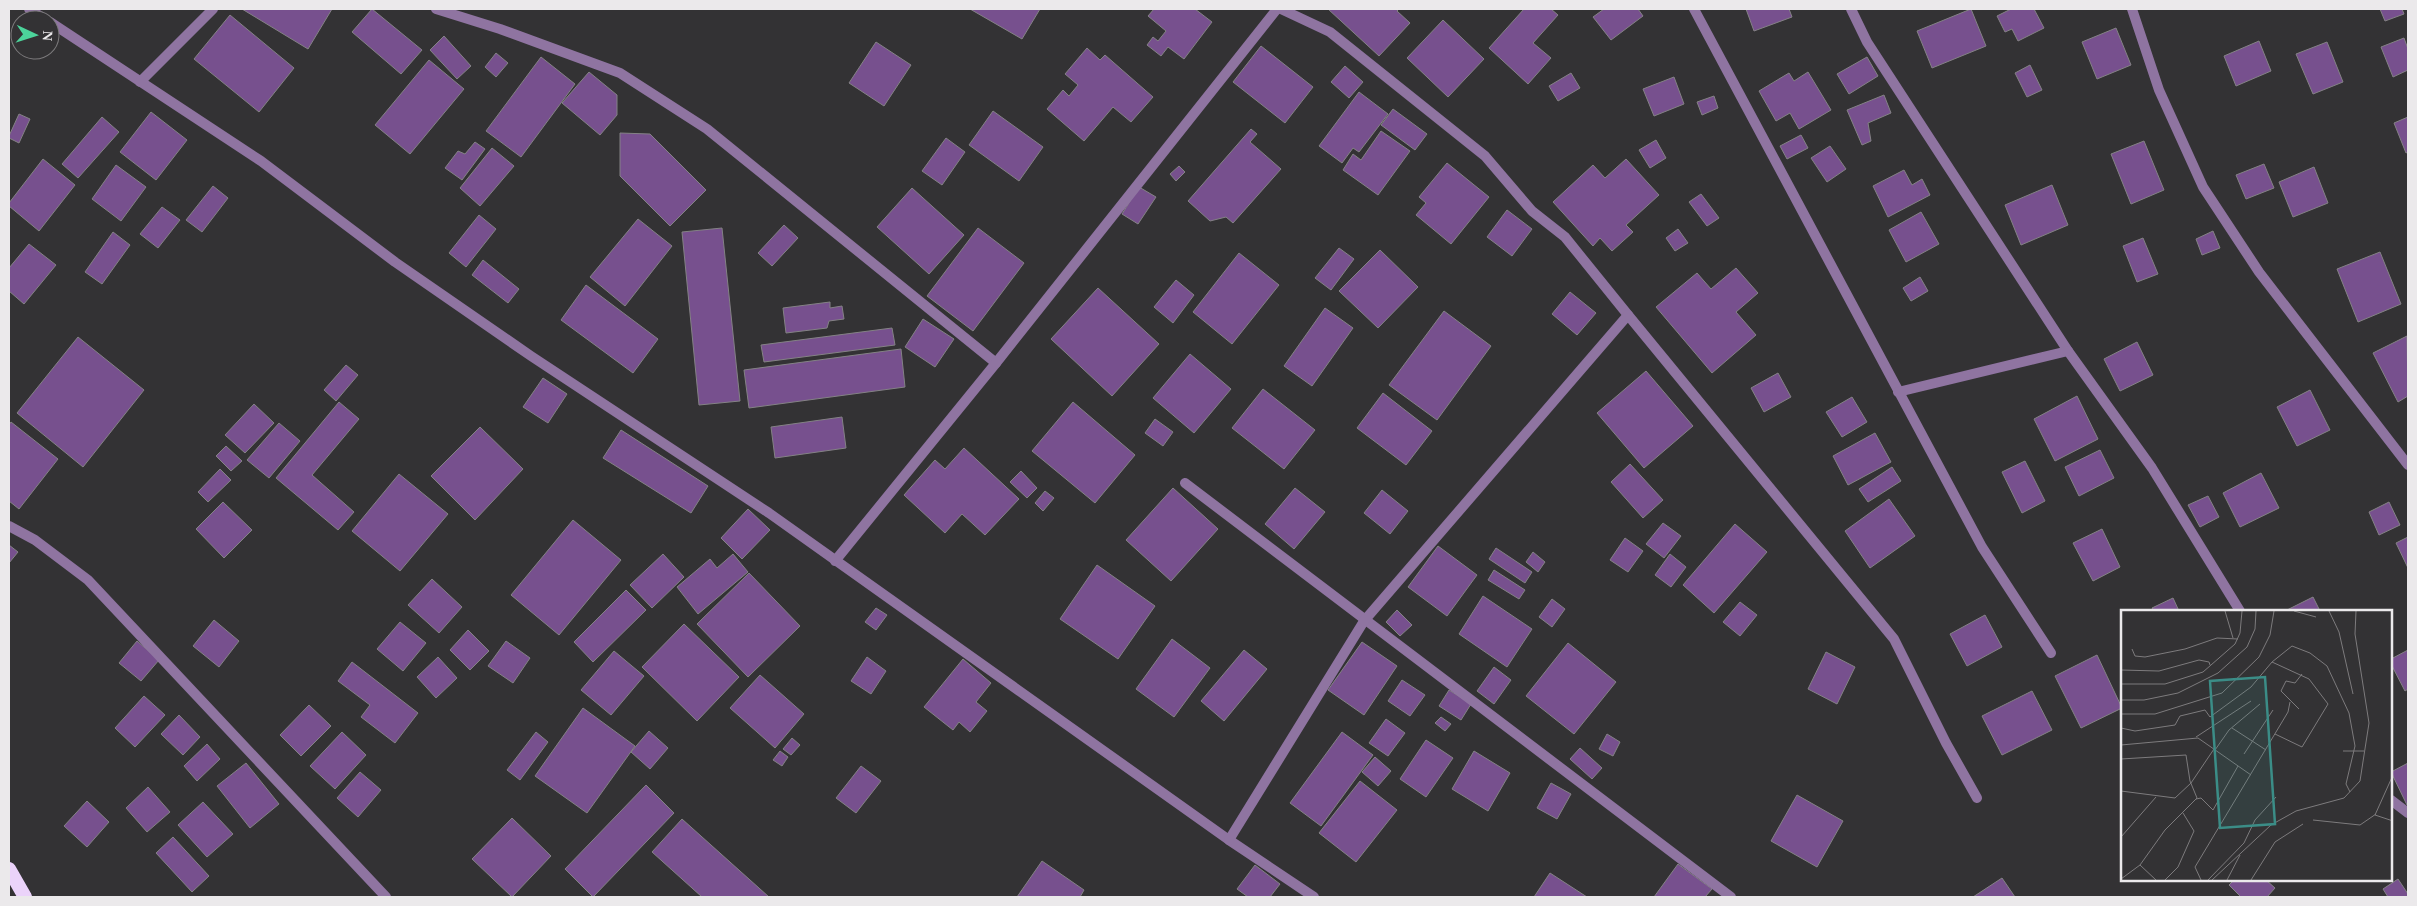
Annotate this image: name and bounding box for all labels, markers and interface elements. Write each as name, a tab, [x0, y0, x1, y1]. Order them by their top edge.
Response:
north arrow	[10, 10, 60, 60]
text: N	[40, 30, 55, 41]
inset map	[2121, 610, 2392, 881]

